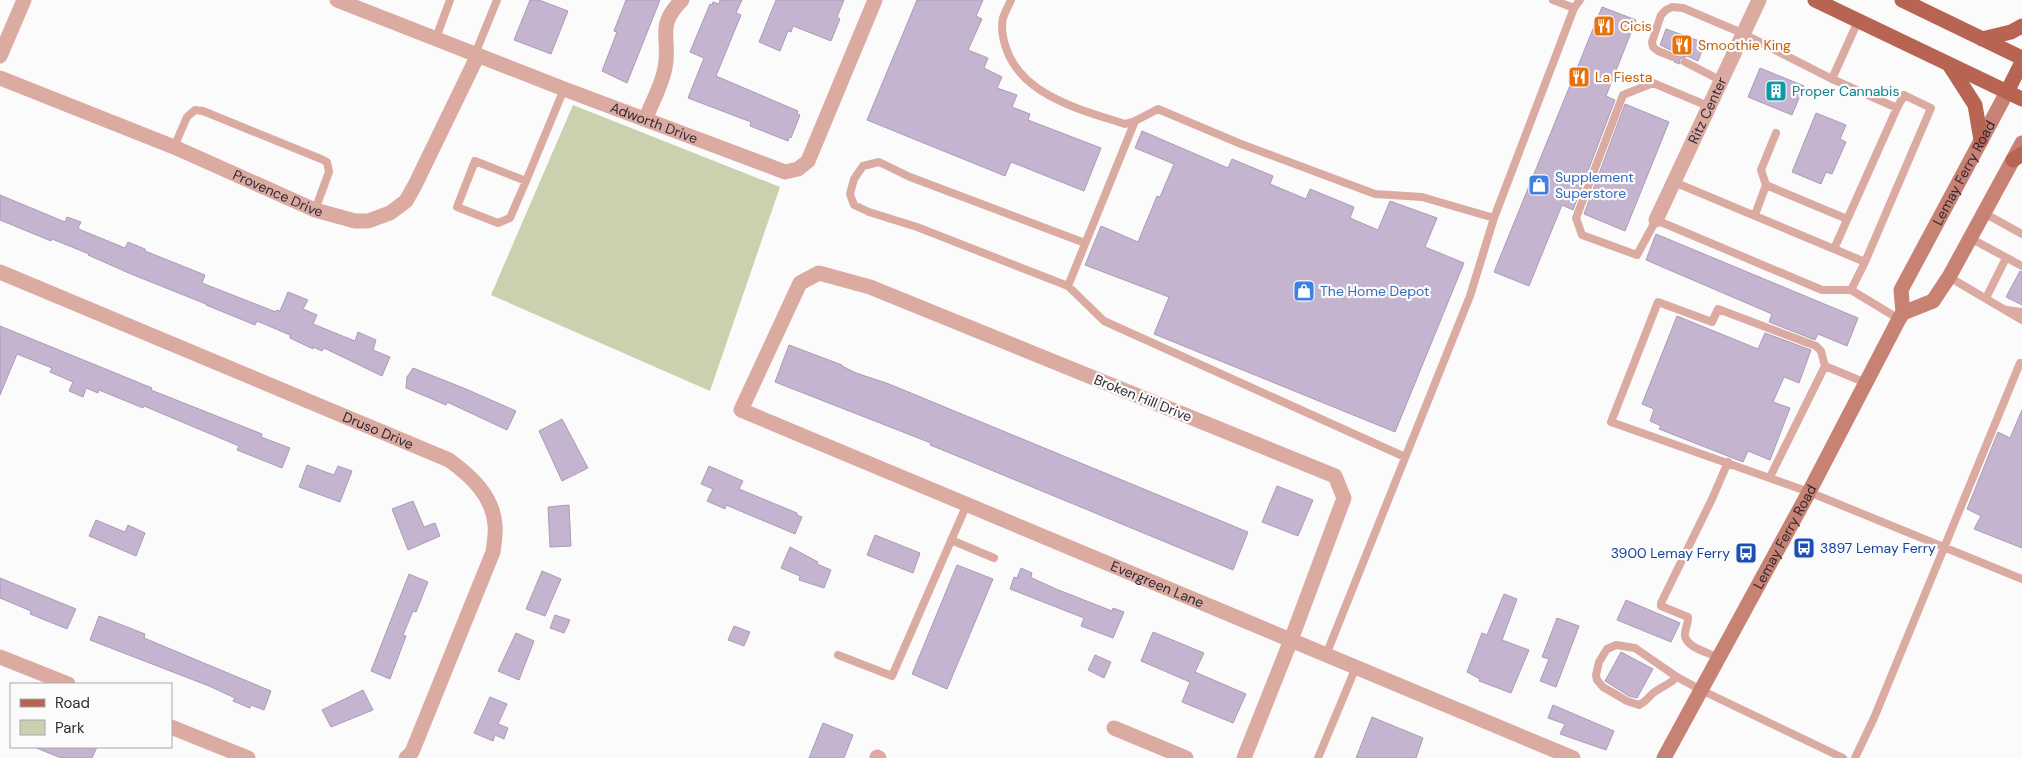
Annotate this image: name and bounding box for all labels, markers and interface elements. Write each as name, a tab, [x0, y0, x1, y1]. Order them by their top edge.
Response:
restaurant icon: Cicis	[1592, 14, 1616, 38]
place label: Cicis	[1620, 17, 1652, 35]
restaurant icon: Smoothie King	[1670, 33, 1694, 57]
place label: Smoothie King	[1698, 36, 1791, 54]
restaurant icon: La Fiesta	[1567, 65, 1591, 89]
place label: La Fiesta	[1595, 68, 1652, 86]
street label: Ritz Center	[1684, 74, 1731, 147]
building icon: Proper Cannabis	[1764, 79, 1788, 103]
place label: Proper Cannabis	[1792, 82, 1899, 100]
street label: Adworth Drive	[608, 98, 700, 147]
street label: Lemay Ferry Road	[1928, 117, 1999, 228]
street label: Provence Drive	[230, 165, 325, 221]
place label: Supplement Superstore	[1555, 168, 1634, 202]
shop icon: Supplement Superstore	[1527, 173, 1551, 197]
shop icon: The Home Depot	[1292, 279, 1316, 303]
place label: The Home Depot	[1320, 282, 1429, 300]
street label: Broken Hill Drive	[1091, 370, 1195, 426]
street label: Druso Drive	[340, 408, 416, 453]
street label: Lemay Ferry Road	[1749, 482, 1820, 592]
bus stop icon: 3897 Lemay Ferry	[1792, 536, 1816, 560]
place label: 3897 Lemay Ferry	[1820, 539, 1936, 557]
bus stop icon: 3900 Lemay Ferry	[1734, 541, 1758, 565]
place label: 3900 Lemay Ferry	[1611, 544, 1730, 562]
street label: Evergreen Lane	[1108, 557, 1207, 612]
legend	[10, 683, 172, 748]
text: Road	[55, 693, 90, 713]
text: Park	[55, 718, 85, 738]

